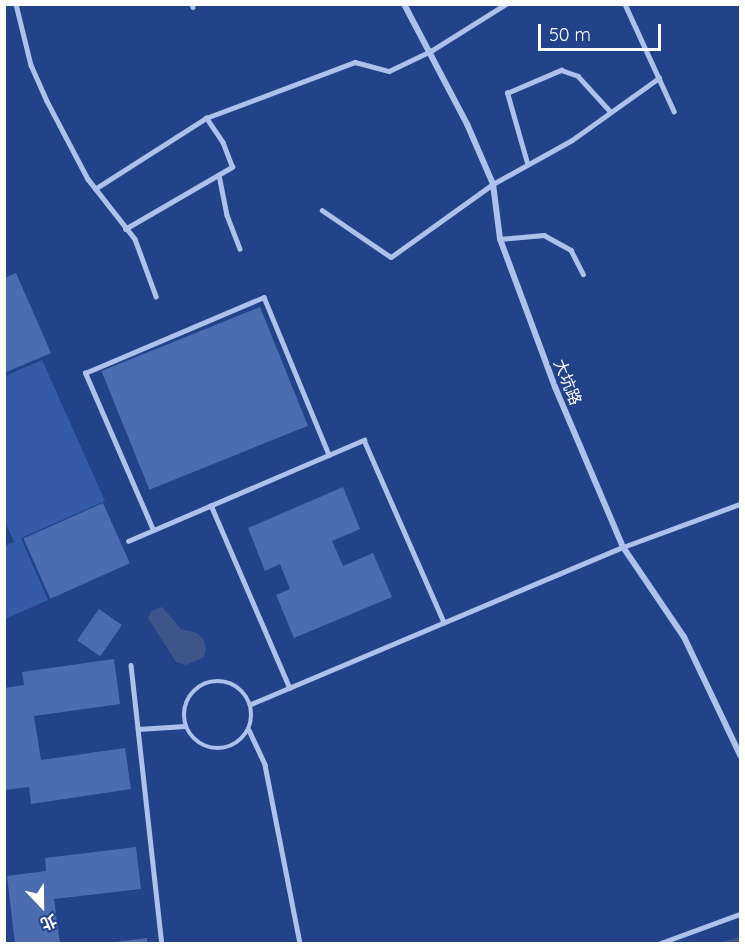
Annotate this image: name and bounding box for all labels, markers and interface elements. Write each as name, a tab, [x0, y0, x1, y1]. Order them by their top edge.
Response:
scale bar	[541, 12, 664, 50]
text: 50 m	[549, 23, 591, 46]
street label: 大坑路	[550, 356, 586, 408]
north arrow	[12, 876, 72, 936]
text: 北	[38, 910, 60, 935]

